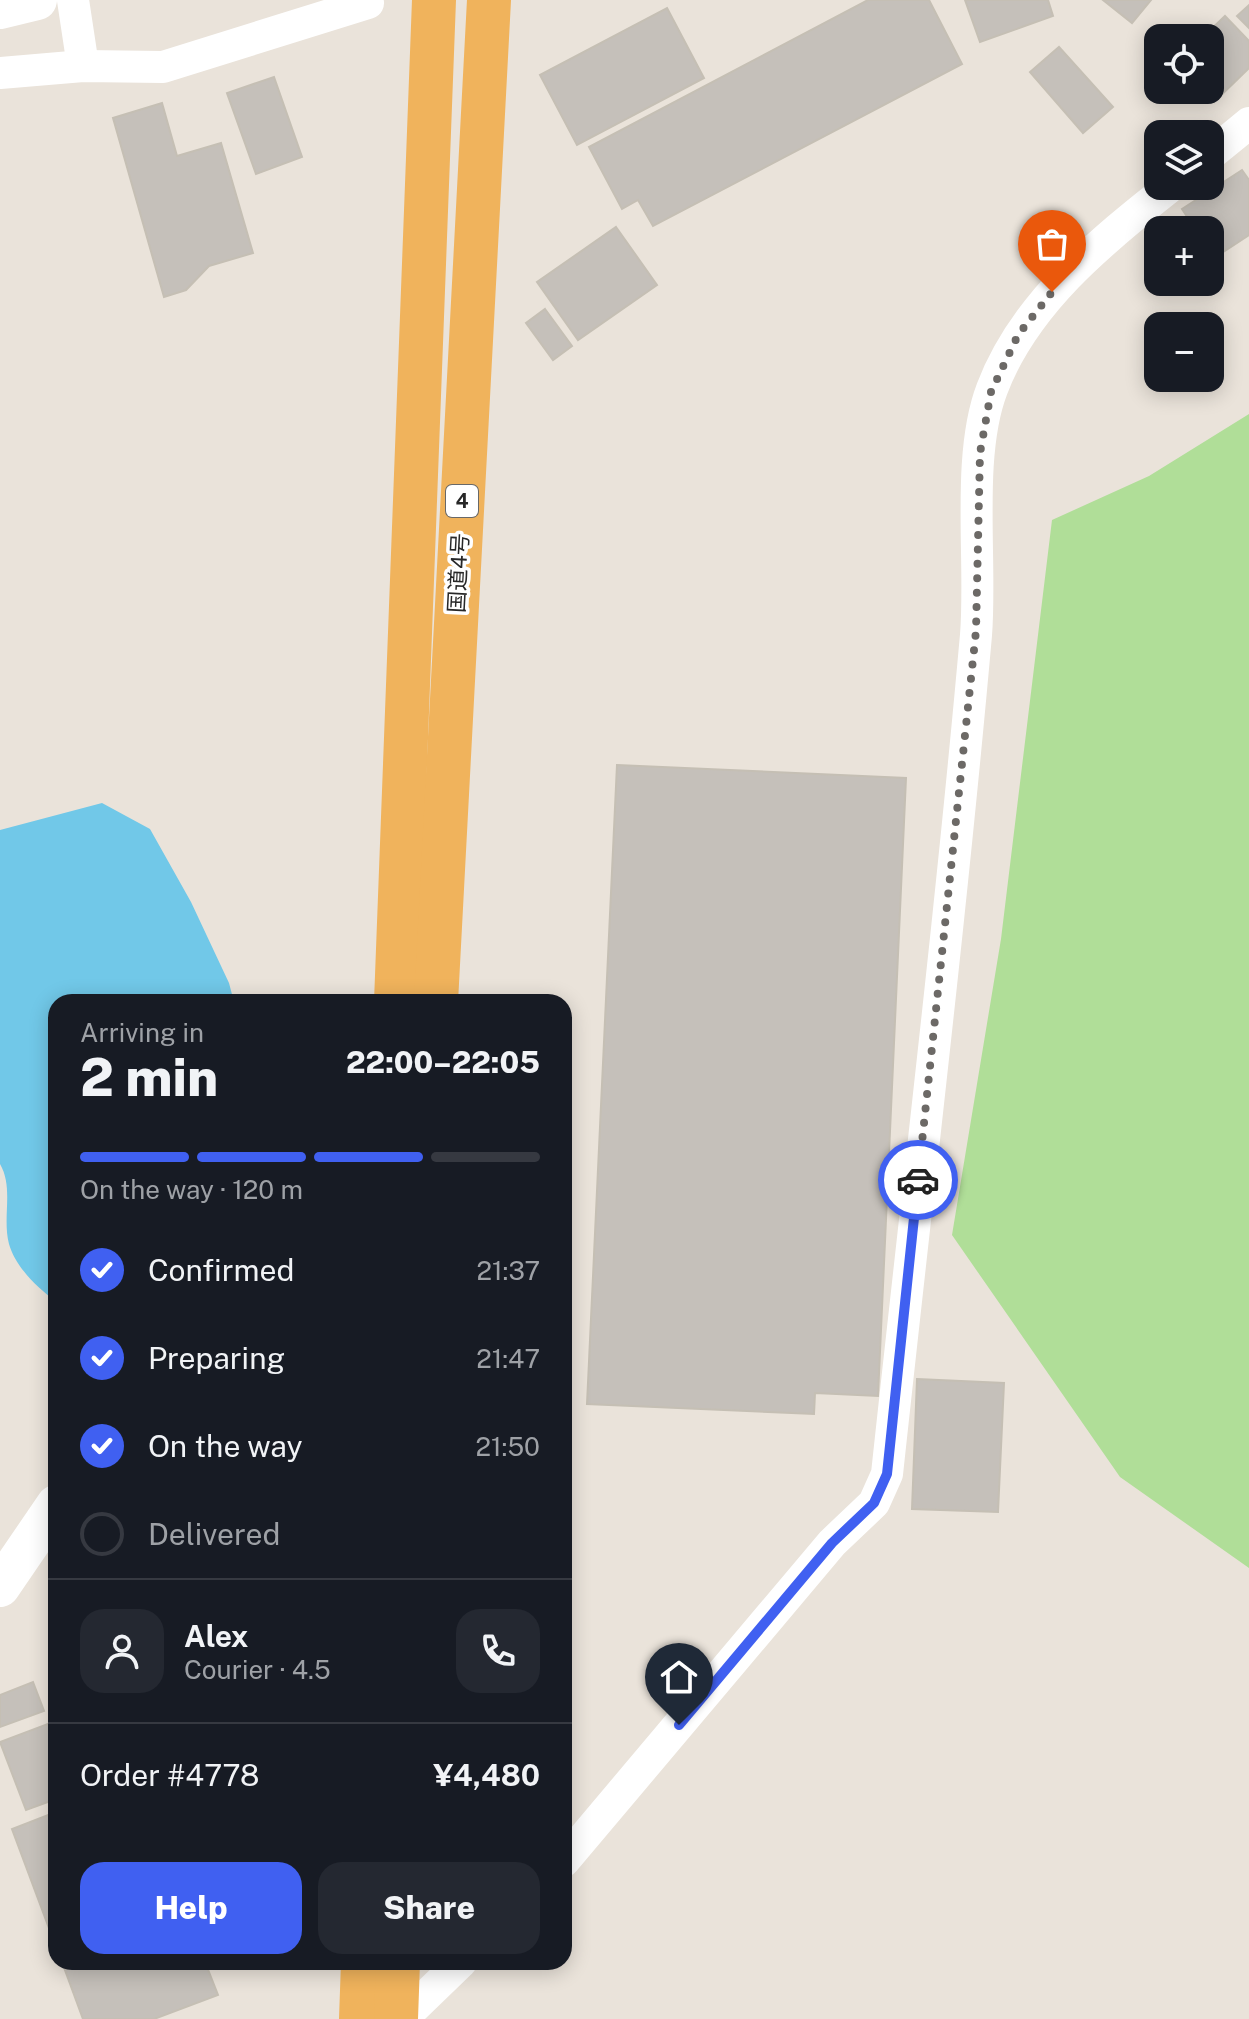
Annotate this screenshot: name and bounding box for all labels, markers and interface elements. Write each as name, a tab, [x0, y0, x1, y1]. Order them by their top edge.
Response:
map controls	[1144, 24, 1224, 392]
button: locate	[1144, 24, 1224, 104]
button: layers	[1144, 120, 1224, 200]
pin	[1018, 210, 1086, 292]
button: +	[1144, 216, 1224, 296]
icon: bag	[1030, 222, 1074, 266]
button: −	[1144, 312, 1224, 392]
road number: 4	[446, 485, 478, 517]
street label: 国道4号	[443, 532, 473, 614]
text: Arriving in	[80, 1017, 204, 1048]
text: 22:00–22:05	[346, 1044, 540, 1080]
text: 2 min	[80, 1047, 218, 1108]
courier	[878, 1140, 958, 1220]
icon: car	[896, 1158, 940, 1202]
text: On the way · 120 m	[80, 1174, 303, 1205]
icon: check	[80, 1248, 124, 1292]
text: Confirmed	[148, 1252, 294, 1288]
text: 21:37	[477, 1255, 540, 1286]
icon: check	[80, 1336, 124, 1380]
text: Preparing	[148, 1340, 285, 1376]
text: 21:47	[476, 1343, 540, 1374]
icon: check	[80, 1424, 124, 1468]
text: On the way	[148, 1428, 302, 1464]
text: 21:50	[475, 1431, 540, 1462]
text: Delivered	[148, 1516, 280, 1552]
button: person	[80, 1609, 164, 1693]
button: phone	[456, 1609, 540, 1693]
text: Alex	[184, 1618, 248, 1654]
pin	[645, 1643, 713, 1725]
text: Courier · 4.5	[184, 1654, 331, 1685]
icon: home	[657, 1655, 701, 1699]
text: Order #4778	[80, 1757, 259, 1793]
text: ¥4,480	[433, 1757, 540, 1793]
button: Help	[80, 1862, 302, 1954]
button: Share	[318, 1862, 540, 1954]

